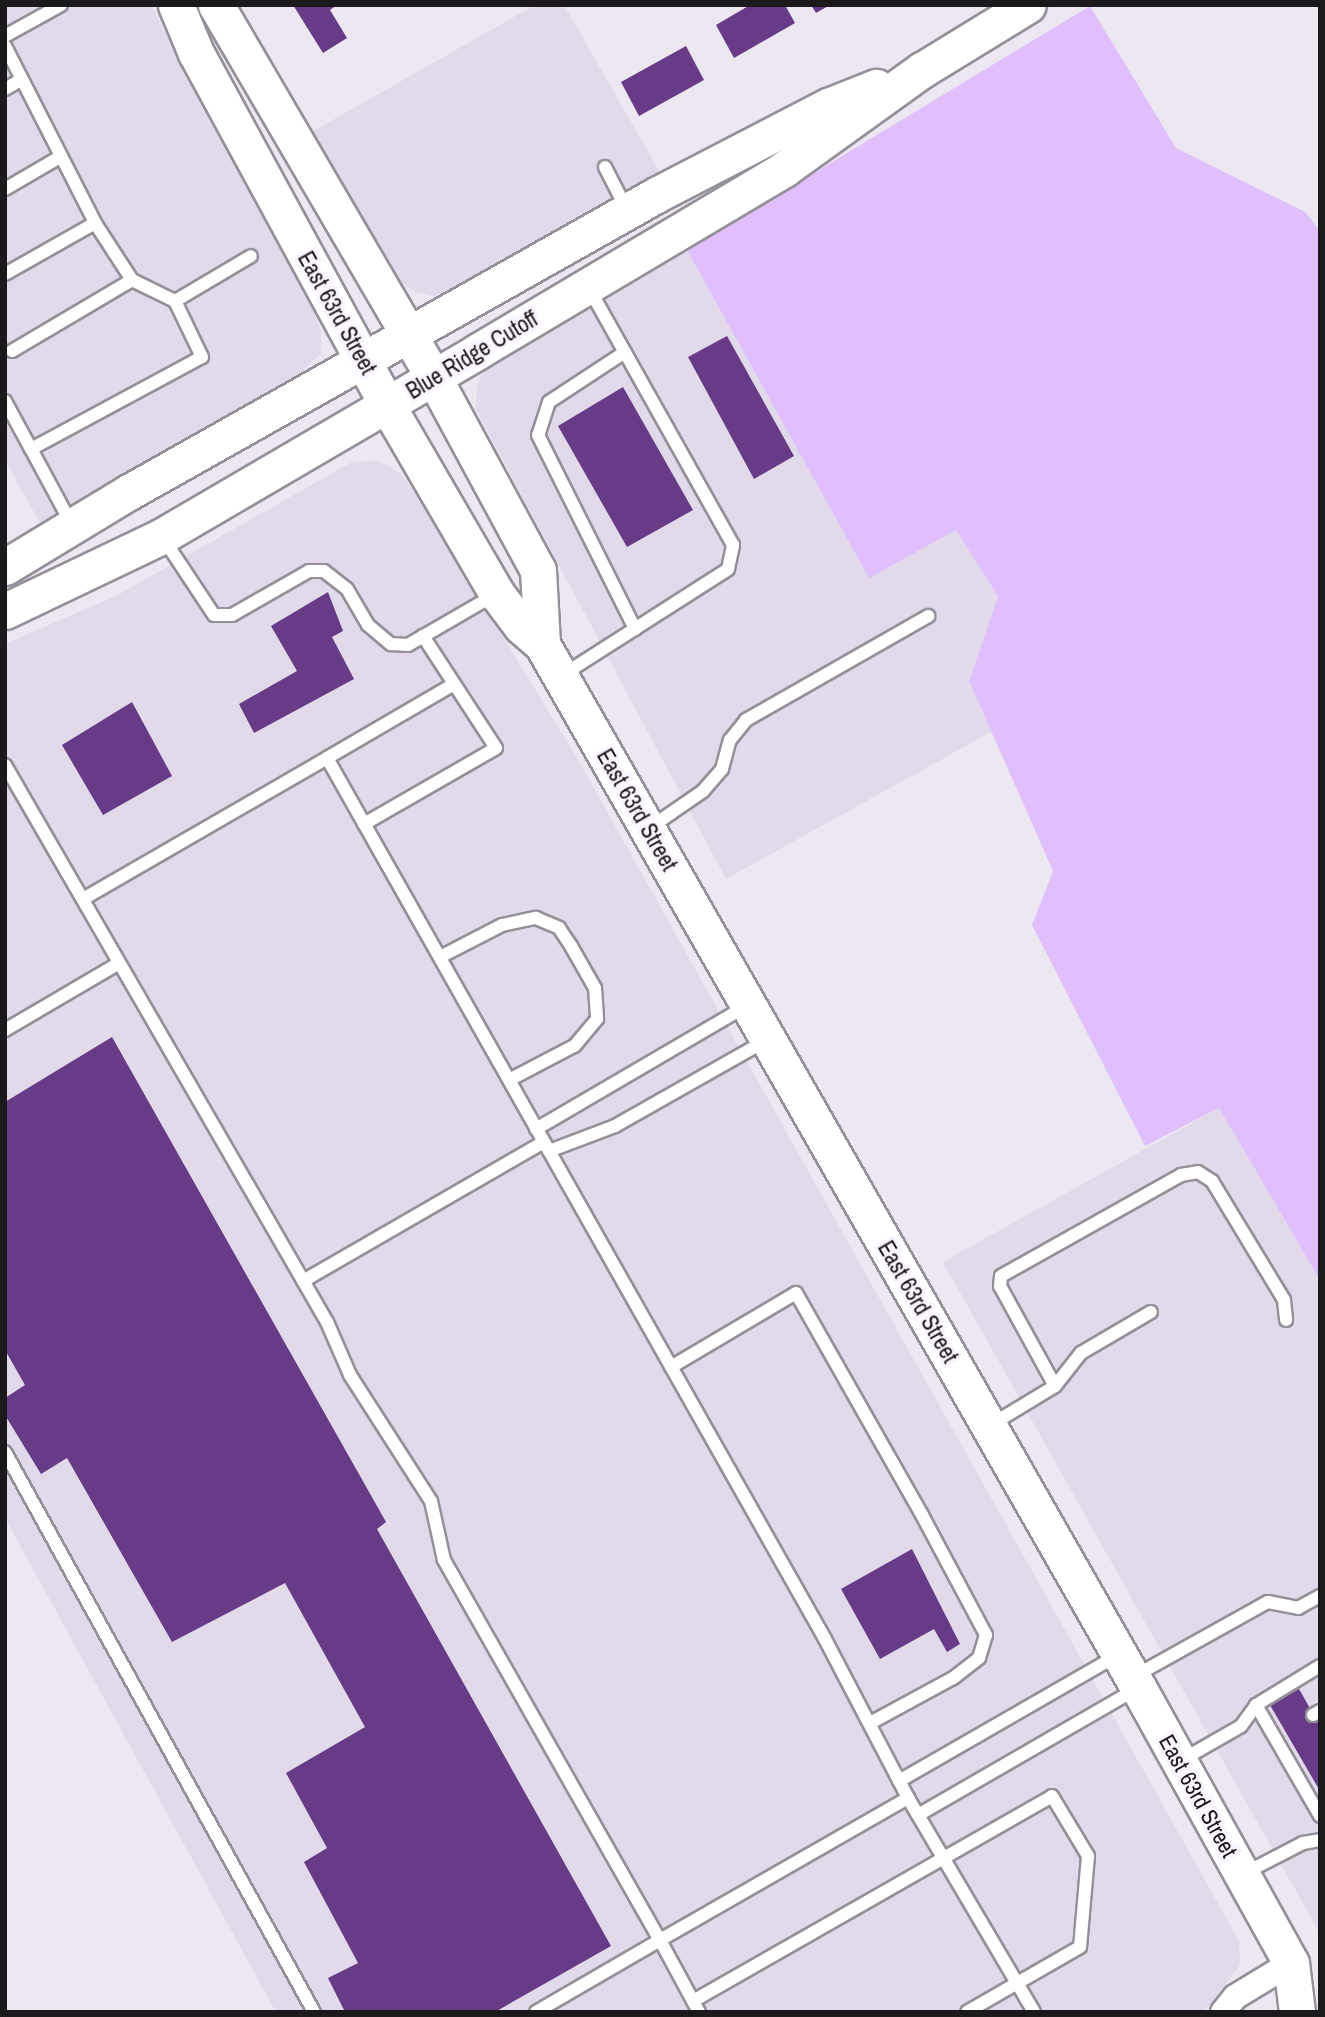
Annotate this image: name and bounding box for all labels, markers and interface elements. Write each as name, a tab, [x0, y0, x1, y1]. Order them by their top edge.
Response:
street label: East 63rd Street	[292, 247, 382, 379]
street label: Blue Ridge Cutoff	[401, 305, 543, 405]
street label: East 63rd Street	[591, 744, 683, 876]
street label: East 63rd Street	[872, 1236, 964, 1368]
street label: East 63rd Street	[1153, 1730, 1243, 1862]

